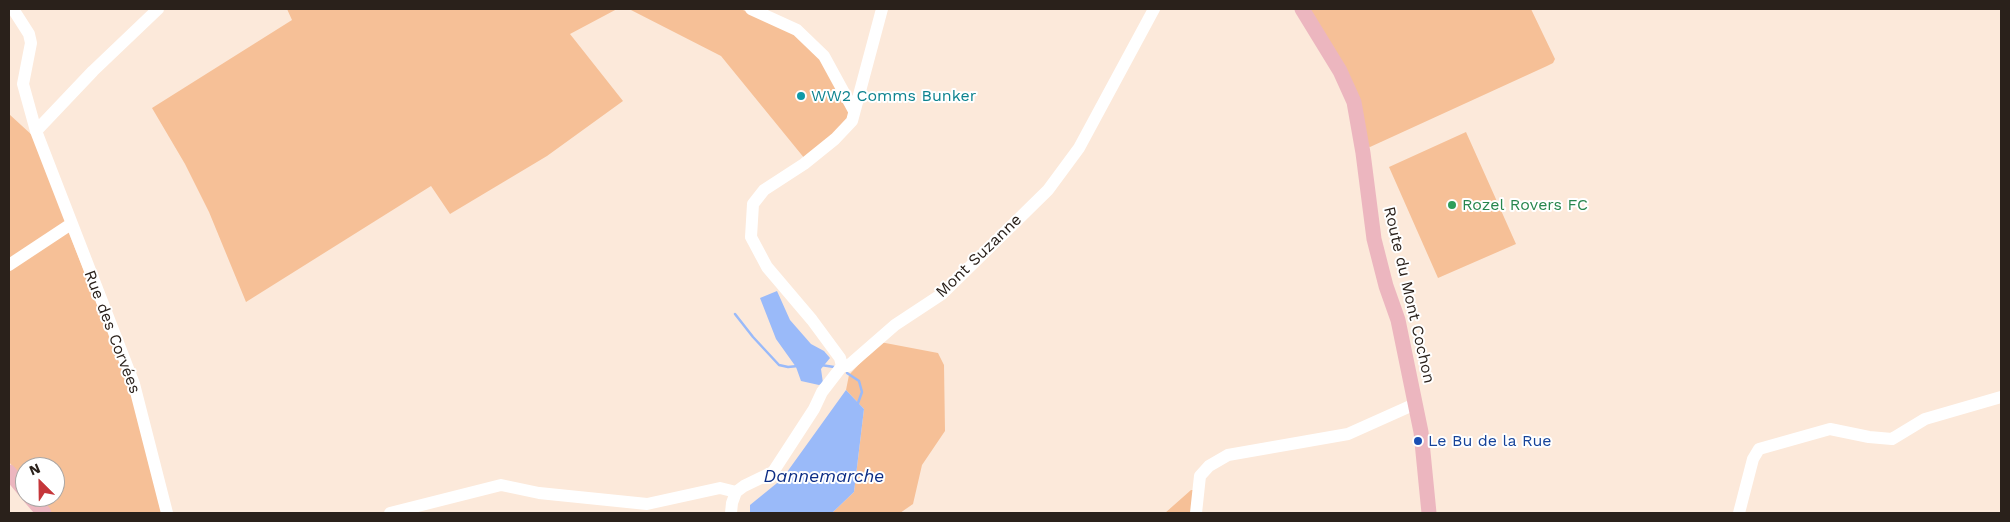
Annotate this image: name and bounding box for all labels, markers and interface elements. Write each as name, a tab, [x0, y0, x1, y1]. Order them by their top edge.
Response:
place label: WW2 Comms Bunker	[811, 86, 976, 106]
marker: WW2 Comms Bunker	[795, 90, 807, 102]
place label: Rozel Rovers FC	[1462, 195, 1588, 215]
marker: Rozel Rovers FC	[1446, 199, 1458, 211]
street label: Route du Mont Cochon	[1379, 205, 1439, 385]
street label: Mont Suzanne	[932, 210, 1026, 302]
street label: Rue des Corvées	[80, 268, 144, 396]
place label: Le Bu de la Rue	[1428, 431, 1551, 451]
marker: Le Bu de la Rue	[1412, 435, 1424, 447]
north arrow	[15, 457, 65, 507]
text: N	[27, 460, 42, 479]
water label: Dannemarche	[764, 466, 884, 488]

